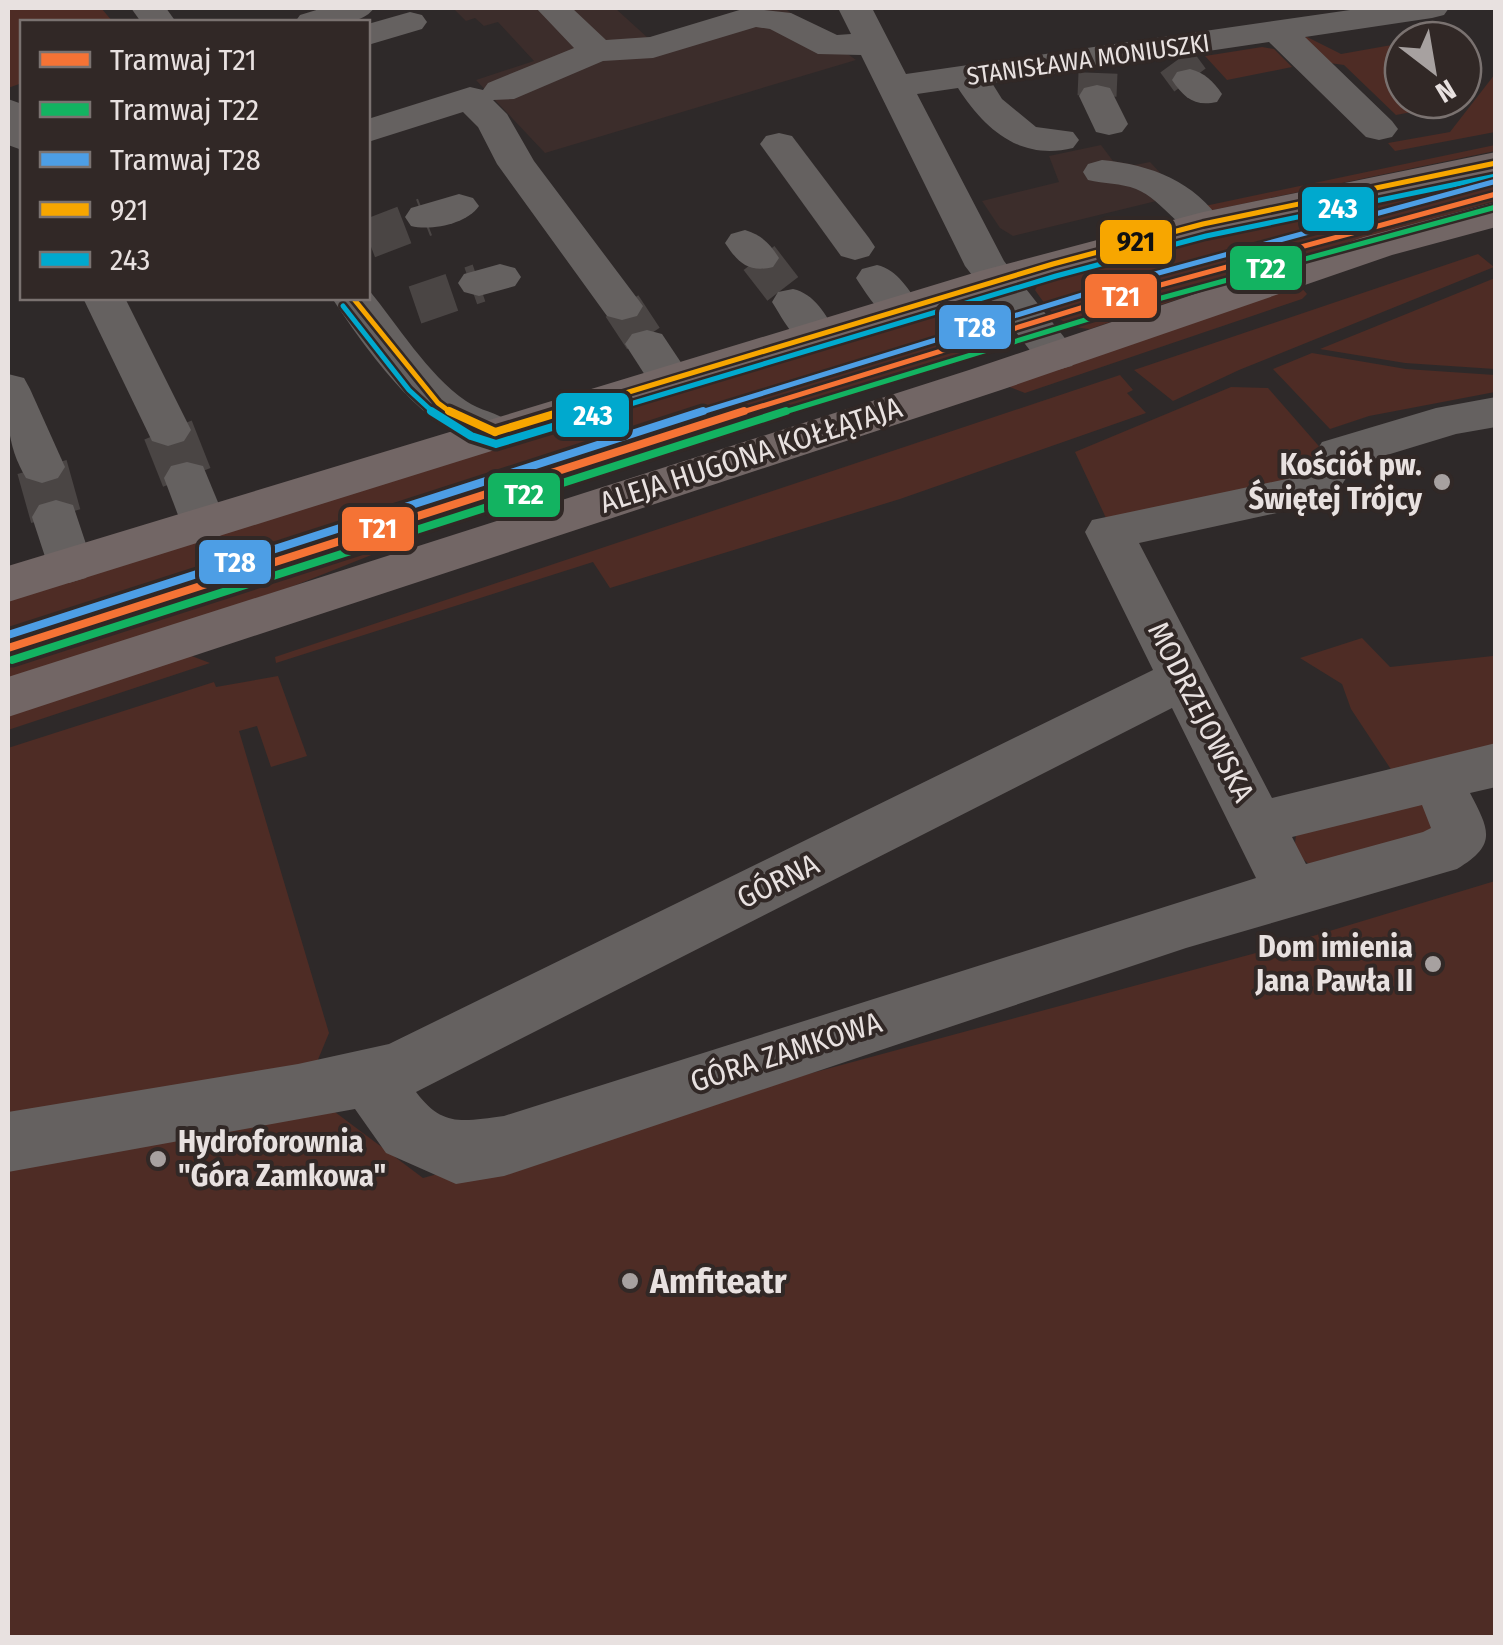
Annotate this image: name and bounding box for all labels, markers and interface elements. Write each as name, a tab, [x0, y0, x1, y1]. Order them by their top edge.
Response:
legend	[20, 20, 370, 300]
north arrow	[1383, 20, 1483, 120]
street label: STANISŁAWA MONIUSZKI	[965, 28, 1212, 92]
text: Tramwaj T21	[110, 42, 257, 78]
text: N	[1430, 73, 1461, 109]
text: Tramwaj T22	[110, 92, 259, 128]
text: Tramwaj T28	[110, 142, 261, 178]
line badge: 243	[1300, 185, 1376, 233]
text: 921	[110, 192, 148, 228]
text: 243	[1317, 192, 1358, 225]
line badge: 921	[1098, 218, 1174, 266]
text: 921	[1117, 225, 1155, 258]
text: 243	[110, 242, 150, 278]
line badge: T22	[1228, 244, 1304, 292]
text: T22	[1246, 252, 1286, 285]
line badge: T21	[1083, 272, 1159, 320]
text: T21	[1102, 280, 1140, 313]
line badge: T28	[937, 303, 1013, 351]
text: T28	[954, 311, 996, 344]
street label: ALEJA HUGONA KOŁŁĄTAJA	[595, 389, 907, 521]
line badge: 243	[554, 391, 631, 439]
text: 243	[572, 399, 613, 432]
place label: Kościół pw. Świętej Trójcy	[1249, 447, 1423, 517]
line badge: T22	[486, 471, 562, 519]
marker: Kościół pw. Świętej Trójcy	[1431, 471, 1453, 493]
text: T22	[504, 478, 544, 511]
line badge: T21	[340, 505, 416, 553]
text: T21	[359, 512, 397, 545]
line badge: T28	[197, 538, 273, 586]
text: T28	[214, 546, 256, 579]
street label: MODRZEJOWSKA	[1140, 616, 1262, 808]
street label: GÓRNA	[731, 846, 825, 916]
place label: Dom imienia Jana Pawła II	[1255, 929, 1413, 999]
marker: Dom imienia Jana Pawła II	[1422, 953, 1444, 975]
street label: GÓRA ZAMKOWA	[686, 1004, 886, 1100]
place label: Hydroforownia "Góra Zamkowa"	[178, 1124, 386, 1194]
marker: Hydroforownia "Góra Zamkowa"	[147, 1148, 169, 1170]
place label: Amfiteatr	[649, 1260, 787, 1302]
marker: Amfiteatr	[619, 1270, 641, 1292]

